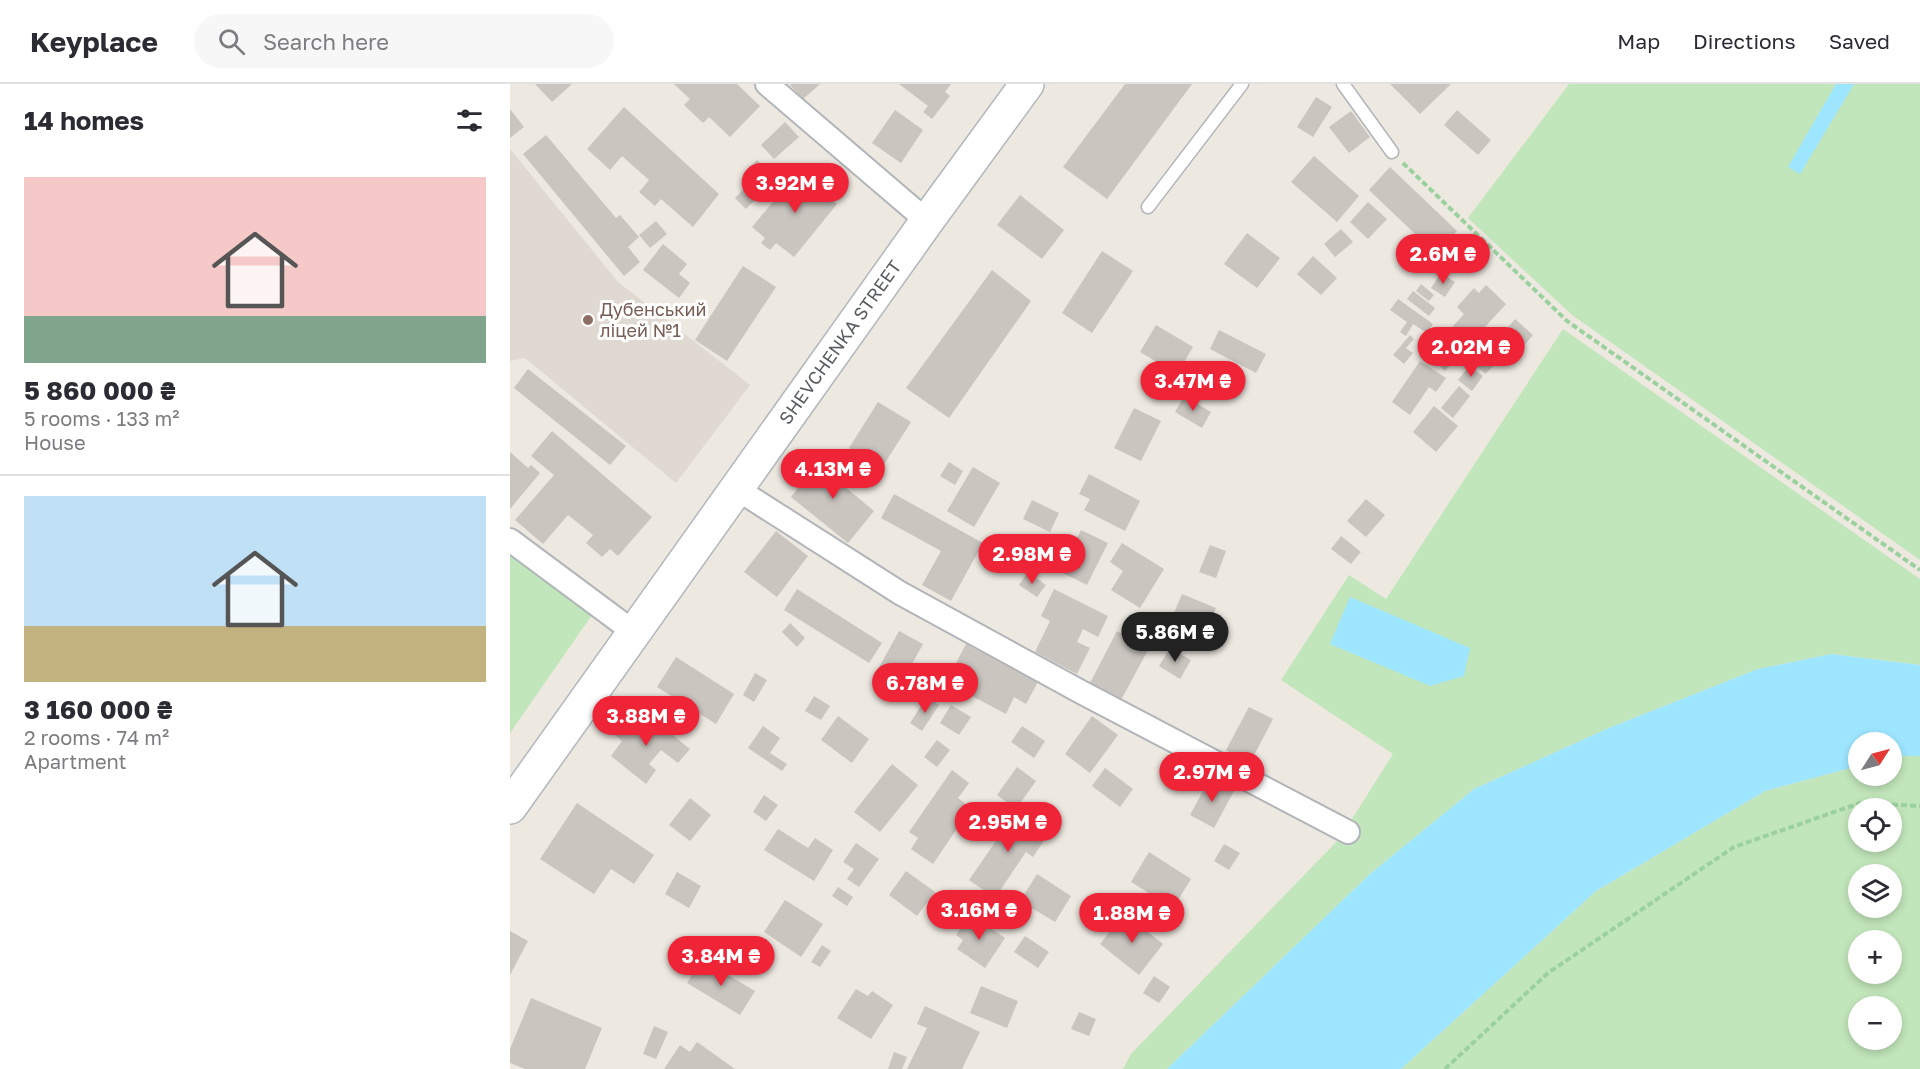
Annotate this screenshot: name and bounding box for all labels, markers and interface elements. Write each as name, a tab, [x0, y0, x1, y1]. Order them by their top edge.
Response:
search box	[194, 14, 614, 68]
text: Keyplace	[30, 25, 158, 58]
icon: search	[215, 25, 248, 58]
text: Search here	[263, 28, 389, 55]
text: Map	[1617, 28, 1660, 54]
text: Directions	[1693, 28, 1796, 54]
text: Saved	[1829, 28, 1890, 54]
icon: filters	[453, 104, 486, 137]
text: 14 homes	[24, 105, 144, 136]
pin: 3.92M ₴	[740, 163, 850, 214]
text: 3.92M ₴	[756, 170, 834, 194]
icon: home	[201, 216, 309, 324]
pin: 2.6M ₴	[1394, 234, 1492, 285]
text: 2.6M ₴	[1410, 241, 1476, 265]
street label: SHEVCHENKA STREET	[774, 256, 905, 428]
place label: Дубенський ліцей №1	[600, 298, 707, 341]
marker: Дубенський ліцей №1	[581, 313, 595, 327]
pin: 2.02M ₴	[1416, 327, 1526, 378]
text: 2.02M ₴	[1432, 334, 1510, 358]
pin: 3.47M ₴	[1138, 361, 1248, 412]
text: 3.47M ₴	[1155, 368, 1232, 392]
text: 5 860 000 ₴	[24, 375, 176, 406]
text: 5 rooms · 133 m²	[24, 406, 180, 430]
text: House	[24, 430, 86, 454]
pin: 4.13M ₴	[778, 449, 888, 500]
text: 4.13M ₴	[795, 456, 871, 480]
pin: 2.98M ₴	[977, 534, 1087, 585]
icon: home	[201, 535, 309, 643]
text: 2.98M ₴	[992, 541, 1072, 565]
pin: 5.86M ₴	[1120, 612, 1230, 663]
text: 5.86M ₴	[1135, 619, 1215, 643]
pin: 6.78M ₴	[870, 663, 980, 714]
text: 6.78M ₴	[886, 670, 964, 694]
text: 3 160 000 ₴	[24, 694, 173, 725]
pin: 3.88M ₴	[591, 696, 701, 747]
text: 3.88M ₴	[606, 703, 686, 727]
text: 2 rooms · 74 m²	[24, 725, 169, 749]
north arrow	[1848, 732, 1902, 786]
map controls	[1848, 732, 1902, 1050]
text: Apartment	[24, 749, 127, 773]
pin: 2.97M ₴	[1157, 752, 1267, 803]
text: 2.97M ₴	[1173, 759, 1251, 783]
button: locate	[1848, 798, 1902, 852]
pin: 2.95M ₴	[953, 802, 1063, 853]
text: 2.95M ₴	[969, 809, 1047, 833]
button: layers	[1848, 864, 1902, 918]
pin: 3.16M ₴	[924, 890, 1034, 941]
pin: 1.88M ₴	[1077, 893, 1187, 944]
text: 3.16M ₴	[941, 897, 1017, 921]
text: 1.88M ₴	[1093, 900, 1171, 924]
button: +	[1848, 930, 1902, 984]
pin: 3.84M ₴	[666, 936, 776, 987]
text: 3.84M ₴	[682, 943, 760, 967]
button: −	[1848, 996, 1902, 1050]

